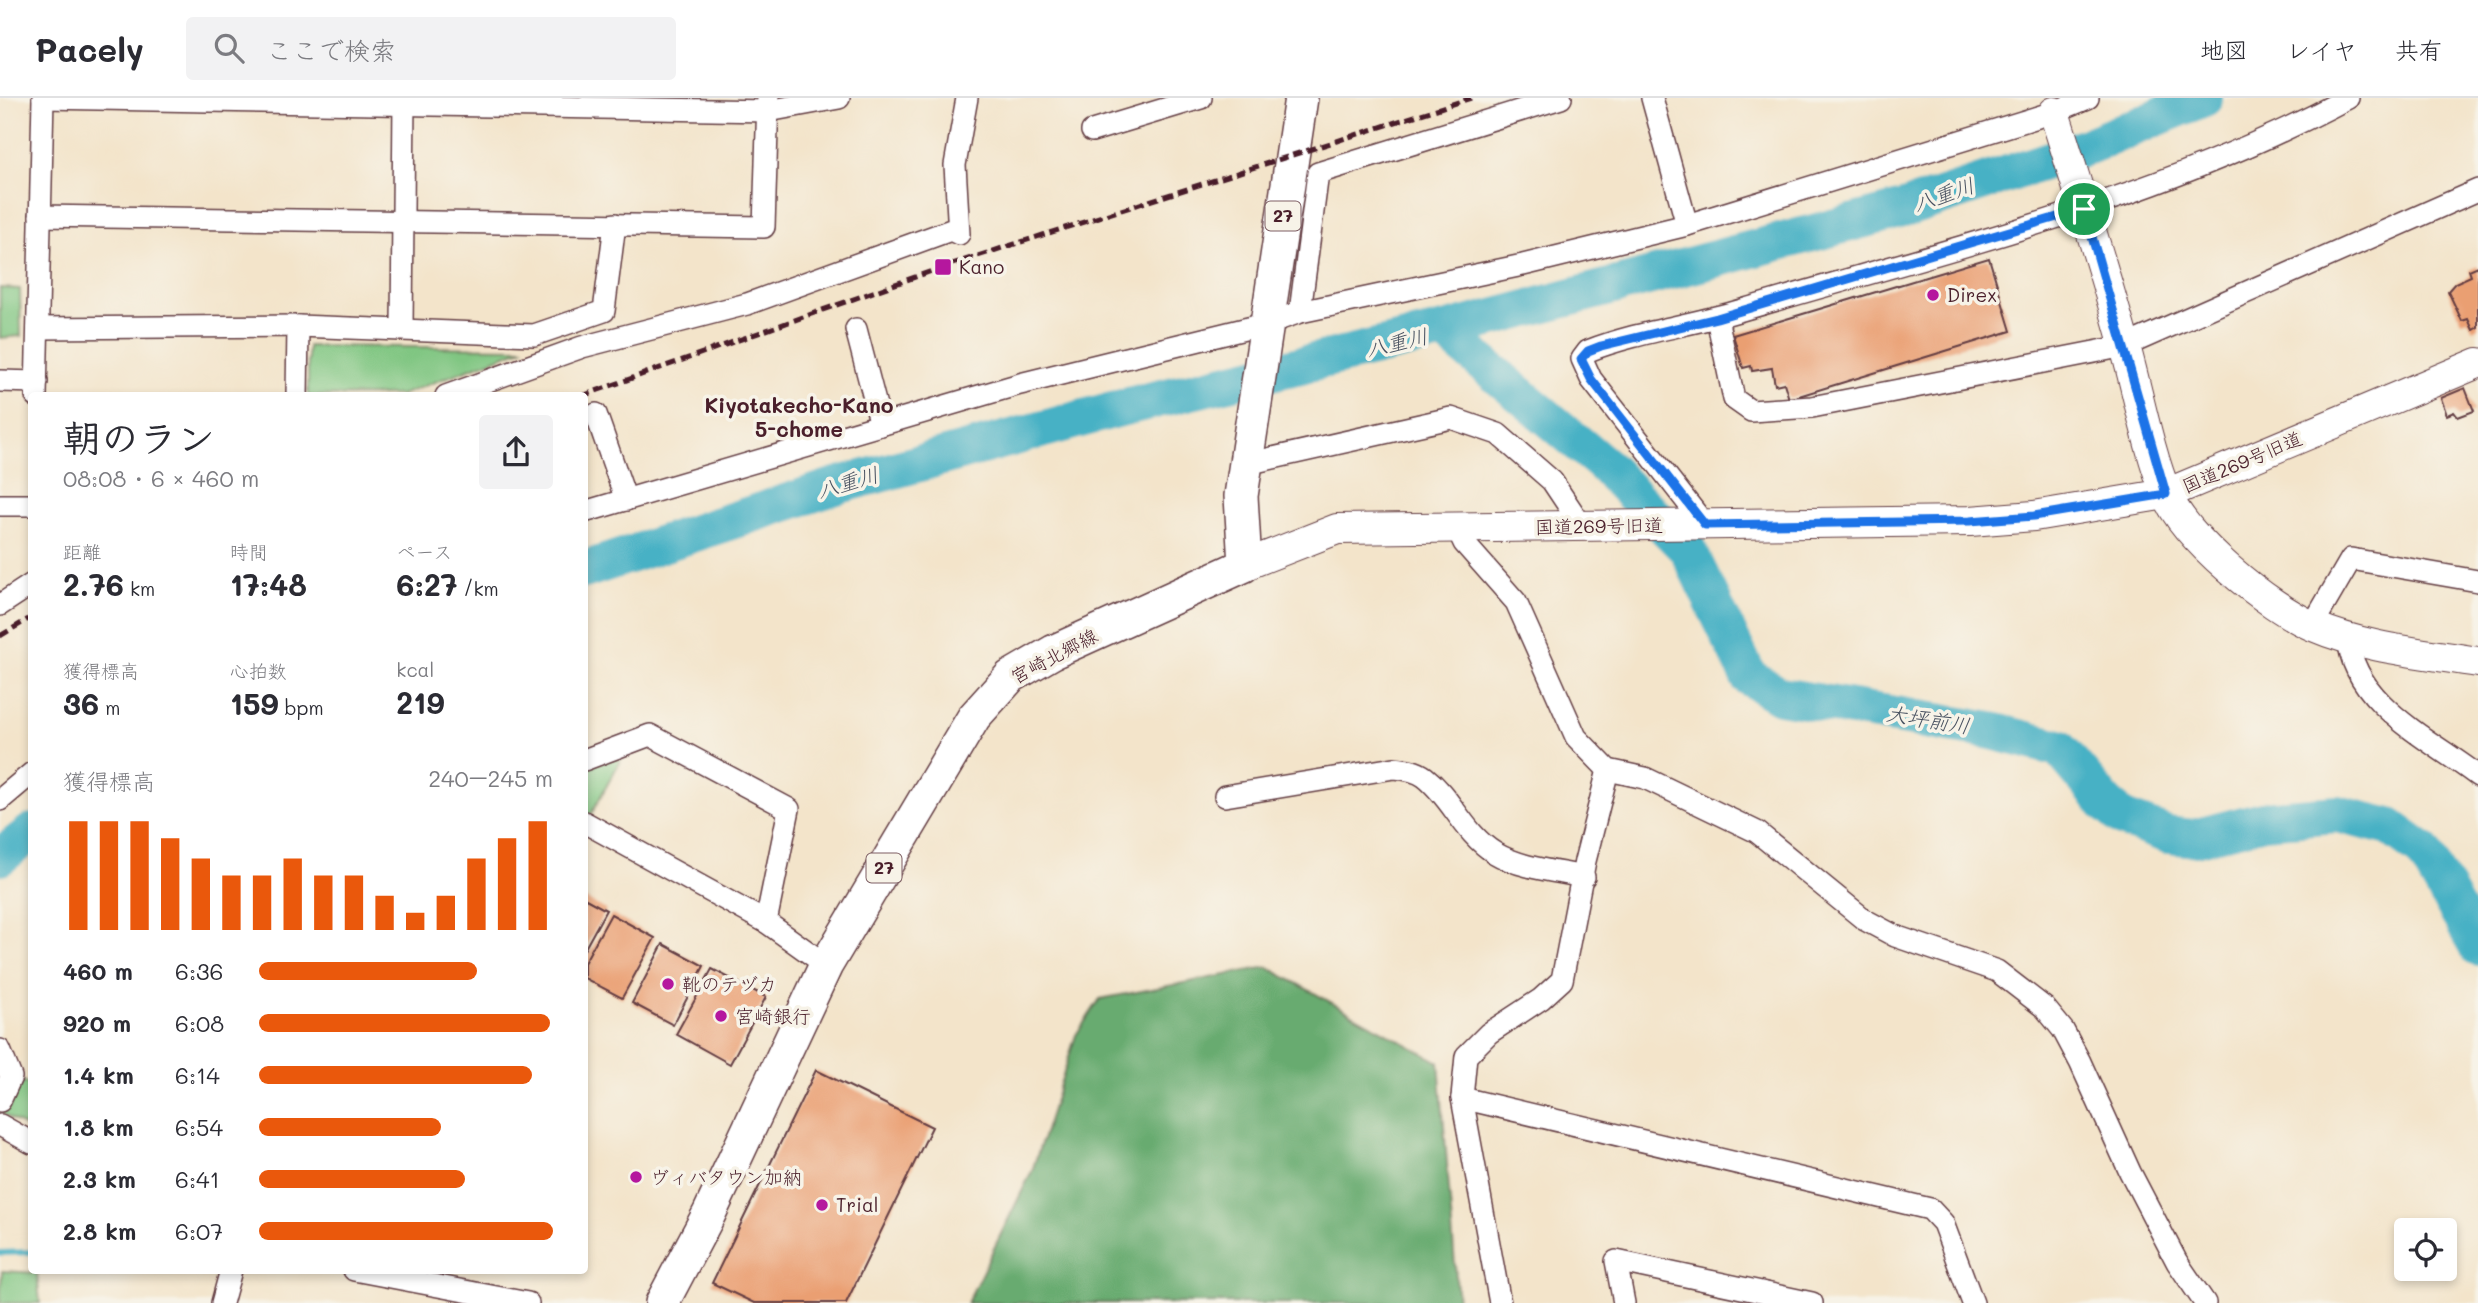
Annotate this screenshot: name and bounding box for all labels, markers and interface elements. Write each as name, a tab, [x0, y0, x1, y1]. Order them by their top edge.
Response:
search box	[186, 17, 676, 80]
text: Pacely	[35, 27, 144, 70]
icon: search	[210, 29, 248, 67]
text: ここで検索	[266, 33, 396, 67]
text: 地図	[2200, 34, 2248, 65]
text: レイヤ	[2286, 34, 2357, 65]
text: 共有	[2395, 34, 2443, 65]
water label: 八重川	[1909, 171, 1978, 217]
pin	[2054, 179, 2114, 239]
icon: arrive	[2065, 190, 2103, 228]
road number: 27	[1266, 202, 1300, 230]
place label: Kano	[959, 254, 1004, 279]
marker: Kano	[933, 257, 953, 277]
place label: Direx	[1947, 282, 1997, 307]
marker: Direx	[1925, 287, 1941, 303]
water label: 八重川	[1363, 321, 1430, 362]
district label: Kiyotakecho-Kano 5-chome	[705, 391, 894, 442]
text: 朝のラン	[63, 412, 215, 462]
button: share	[479, 415, 553, 489]
street label: 国道269号旧道	[2178, 425, 2306, 498]
water label: 八重川	[814, 460, 882, 503]
text: 08:08 · 6 × 460 m	[63, 463, 259, 493]
street label: 国道269号旧道	[1535, 512, 1663, 539]
text: 距離	[63, 539, 101, 564]
text: 時間	[230, 539, 268, 564]
text: ペース	[396, 539, 452, 564]
text: 2.76	[63, 564, 124, 604]
text: 17:48	[230, 564, 307, 604]
text: 6:27	[396, 564, 457, 604]
text: km	[124, 576, 155, 601]
text: /km	[457, 576, 499, 601]
street label: 宮崎北郷線	[1006, 622, 1102, 689]
text: kcal	[396, 657, 434, 682]
text: 獲得標高	[63, 658, 139, 683]
text: 心拍数	[230, 658, 287, 683]
text: 219	[396, 682, 444, 722]
text: 36	[63, 683, 99, 723]
text: 159	[230, 683, 279, 723]
text: m	[99, 695, 120, 720]
text: bpm	[279, 695, 324, 720]
water label: 大坪前川	[1885, 699, 1972, 738]
text: 240–245 m	[428, 763, 553, 793]
text: 獲得標高	[63, 766, 155, 796]
road number: 27	[866, 854, 902, 882]
text: 460 m	[63, 956, 133, 986]
text: 6:36	[175, 956, 223, 986]
place label: 靴のテヅカ	[682, 971, 777, 996]
marker: 靴のテヅカ	[660, 976, 676, 992]
place label: 宮崎銀行	[735, 1003, 811, 1028]
text: 920 m	[63, 1008, 131, 1038]
text: 6:08	[175, 1008, 224, 1038]
marker: 宮崎銀行	[713, 1008, 729, 1024]
text: 1.4 km	[63, 1060, 134, 1090]
text: 6:14	[175, 1060, 220, 1090]
text: 1.8 km	[63, 1112, 133, 1142]
text: 6:54	[175, 1112, 223, 1142]
text: 2.3 km	[63, 1164, 136, 1194]
text: 6:41	[175, 1164, 220, 1194]
place label: ヴィバタウン加納	[650, 1164, 802, 1189]
marker: ヴィバタウン加納	[628, 1169, 644, 1185]
place label: Trial	[836, 1192, 879, 1217]
marker: Trial	[814, 1197, 830, 1213]
text: 2.8 km	[63, 1216, 136, 1246]
text: 6:07	[175, 1216, 223, 1246]
map controls	[2394, 1218, 2457, 1281]
button: locate	[2394, 1218, 2457, 1281]

